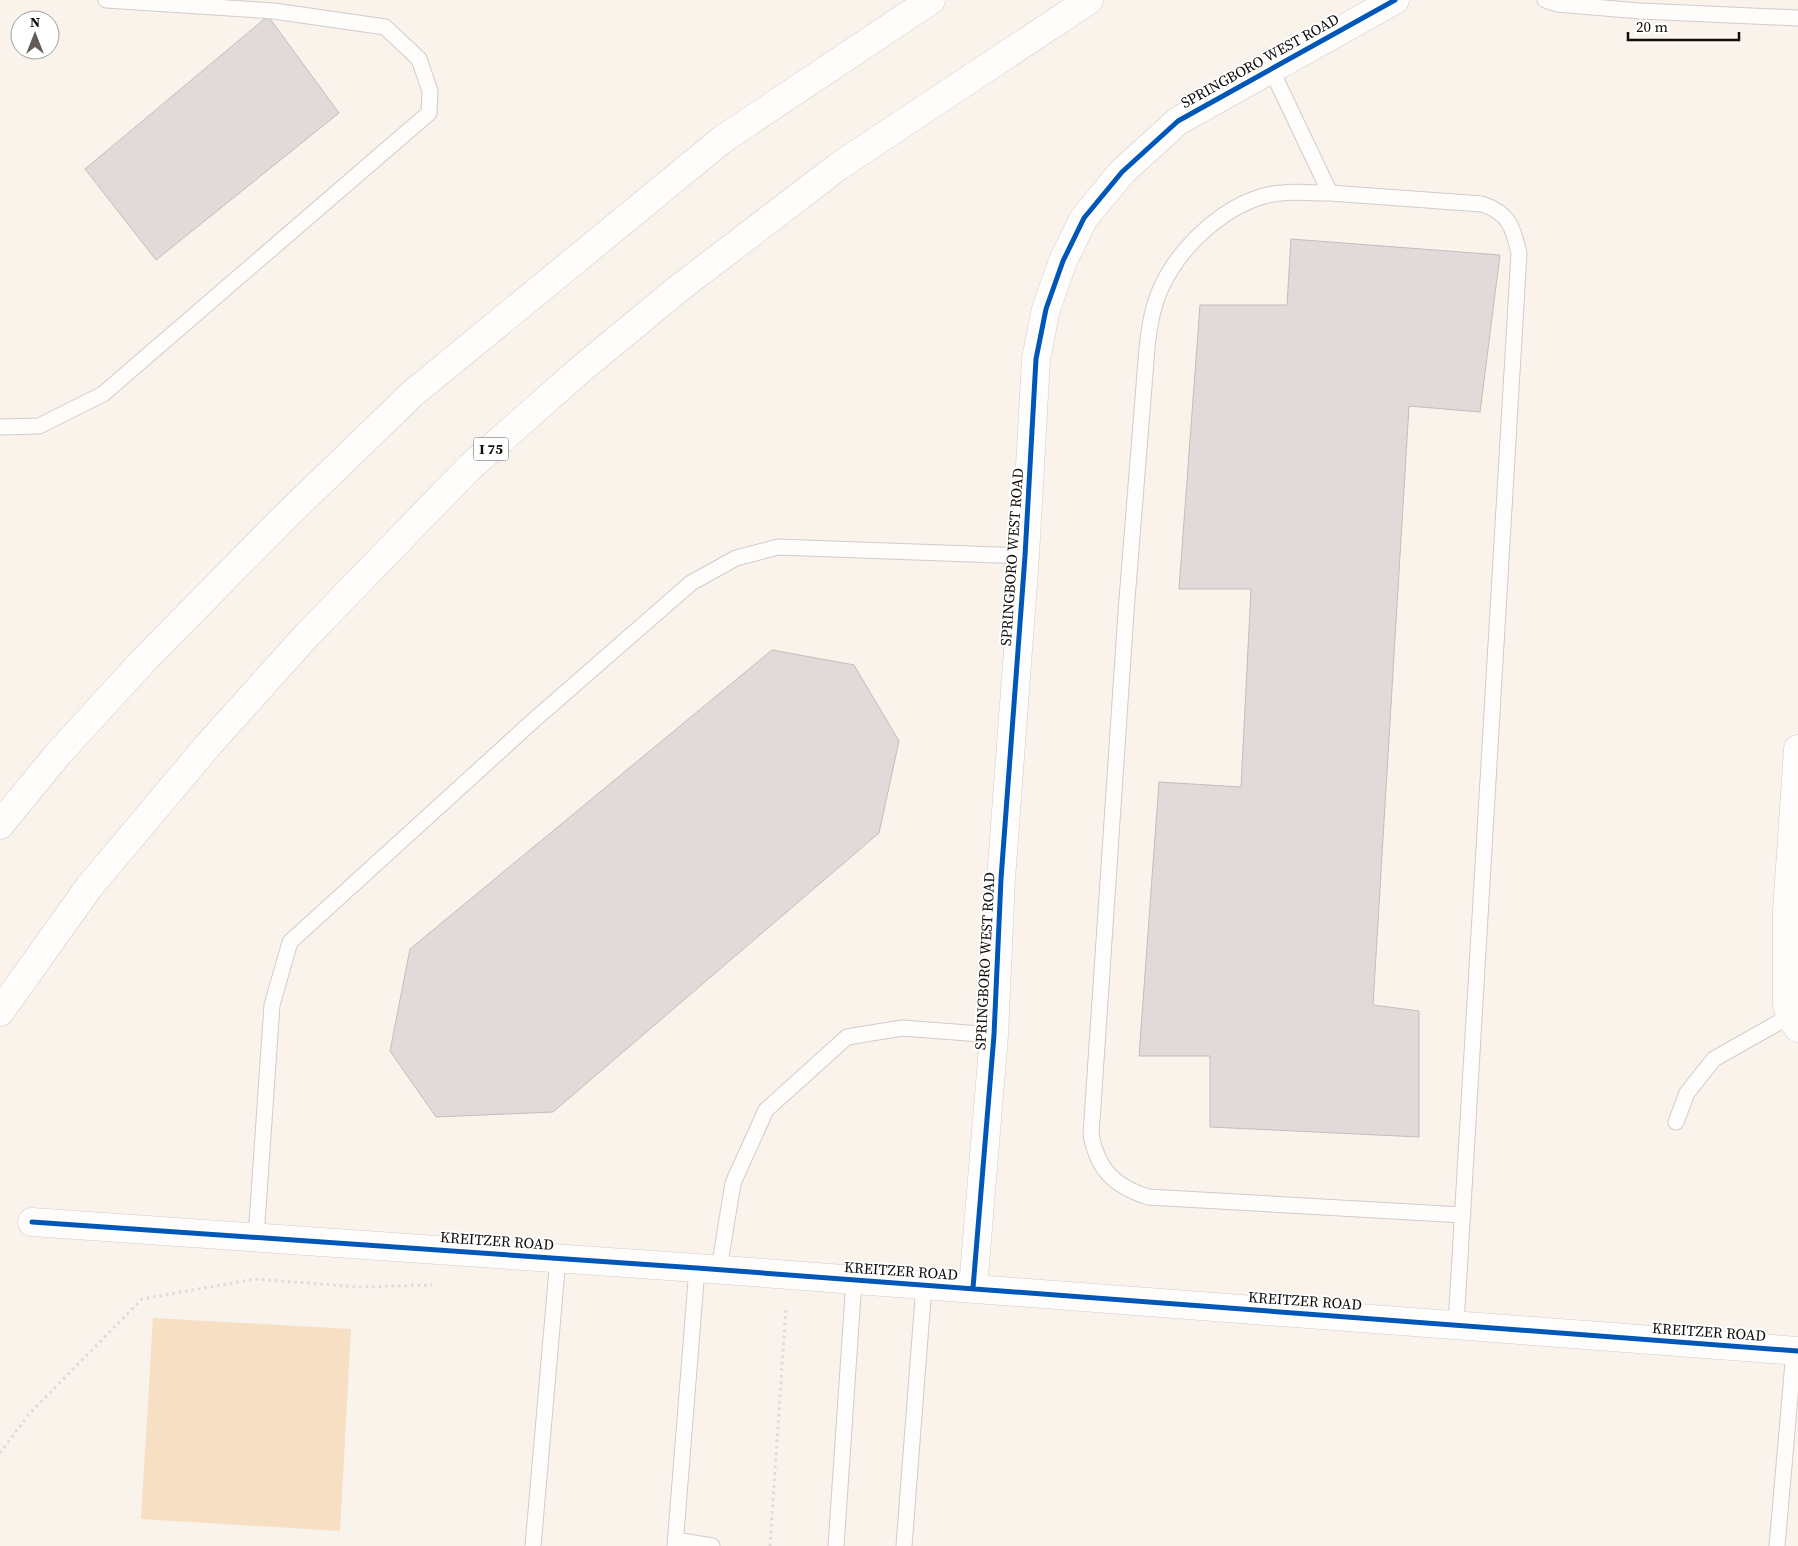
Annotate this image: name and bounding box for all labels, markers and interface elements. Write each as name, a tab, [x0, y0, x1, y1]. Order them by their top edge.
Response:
street label: SPRINGBORO WEST ROAD	[1177, 8, 1343, 113]
north arrow	[10, 10, 60, 60]
scale bar	[1628, 10, 1739, 42]
text: N	[30, 12, 40, 32]
text: 20 m	[1636, 16, 1668, 37]
road number: I 75	[474, 438, 508, 460]
street label: SPRINGBORO WEST ROAD	[995, 467, 1028, 647]
street label: SPRINGBORO WEST ROAD	[969, 871, 1000, 1051]
street label: KREITZER ROAD	[439, 1226, 555, 1255]
street label: KREITZER ROAD	[843, 1256, 959, 1285]
street label: KREITZER ROAD	[1247, 1286, 1363, 1315]
street label: KREITZER ROAD	[1651, 1317, 1767, 1346]

